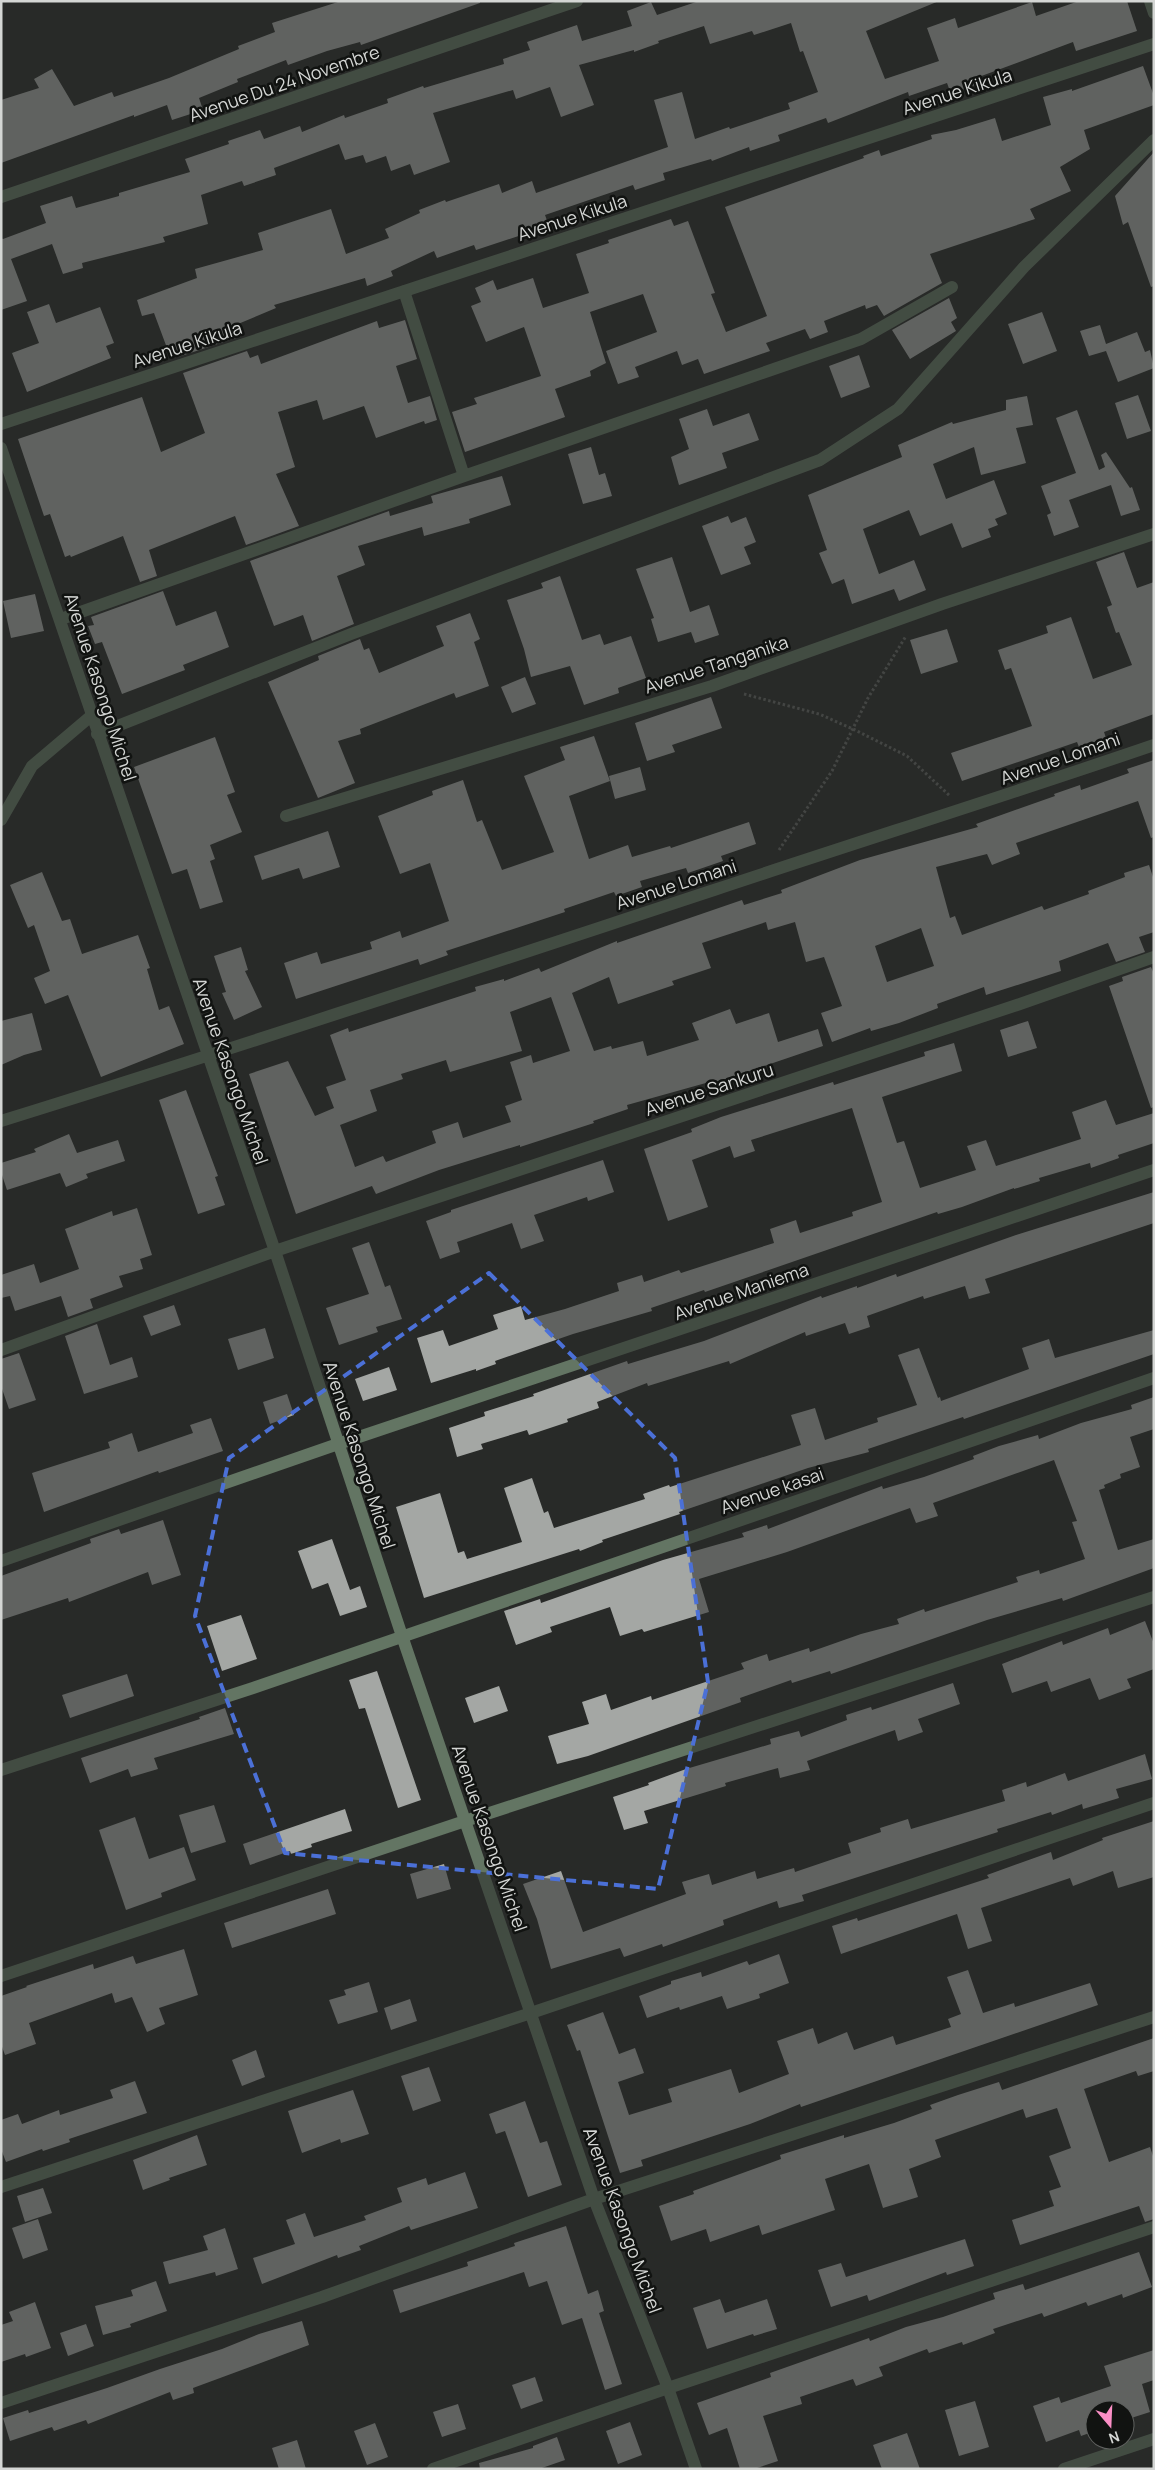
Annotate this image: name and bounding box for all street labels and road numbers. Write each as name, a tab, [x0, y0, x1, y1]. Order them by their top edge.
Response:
street label: Avenue Du 24 Novembre	[185, 39, 383, 127]
street label: Avenue Kikula	[899, 62, 1015, 120]
street label: Avenue Kikula	[514, 188, 630, 246]
street label: Avenue Kikula	[129, 315, 245, 373]
street label: Avenue Kasongo Michel	[59, 590, 143, 784]
street label: Avenue Tanganika	[641, 629, 791, 699]
street label: Avenue Lomani	[997, 726, 1123, 790]
street label: Avenue Lomani	[613, 853, 739, 915]
street label: Avenue Kasongo Michel	[188, 974, 274, 1168]
street label: Avenue Sankuru	[642, 1057, 776, 1121]
street label: Avenue Maniema	[671, 1257, 811, 1325]
street label: Avenue Kasongo Michel	[318, 1358, 402, 1552]
street label: Avenue kasai	[717, 1461, 827, 1519]
street label: Avenue Kasongo Michel	[447, 1741, 533, 1935]
street label: Avenue Kasongo Michel	[578, 2124, 668, 2316]

